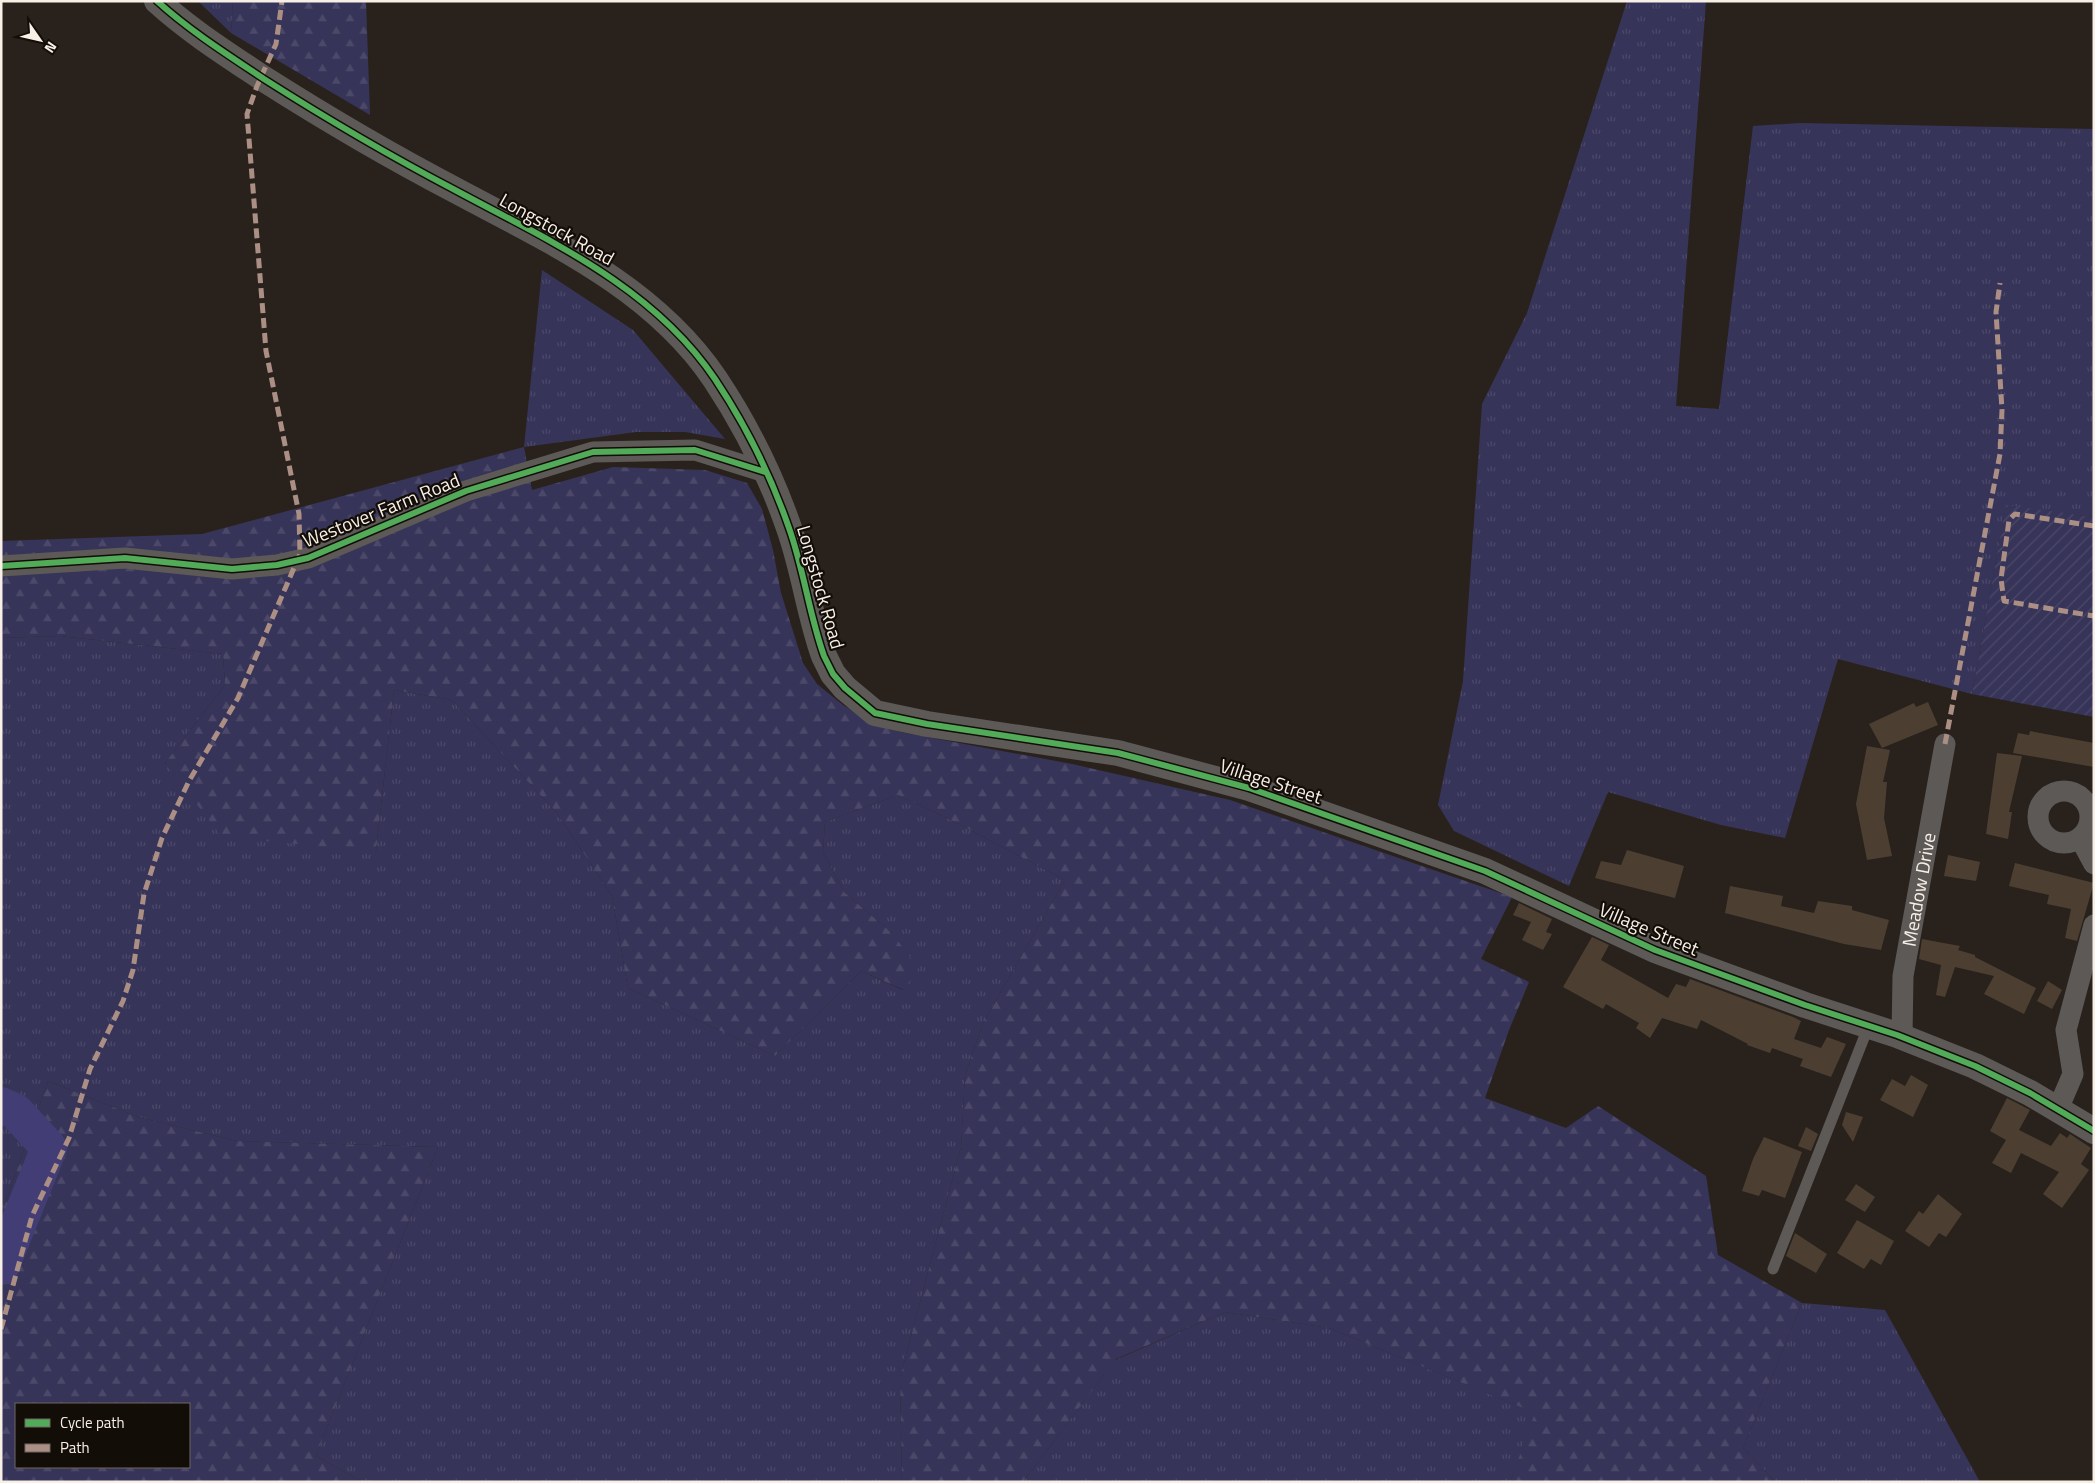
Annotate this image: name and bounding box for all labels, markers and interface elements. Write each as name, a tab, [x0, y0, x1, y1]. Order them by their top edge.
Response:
north arrow	[15, 15, 65, 65]
text: N	[40, 38, 63, 57]
street label: Longstock Road	[495, 185, 620, 272]
street label: Westover Farm Road	[298, 465, 464, 554]
street label: Longstock Road	[790, 522, 853, 652]
street label: Village Street	[1216, 750, 1326, 811]
street label: Meadow Drive	[1894, 830, 1943, 949]
street label: Village Street	[1595, 894, 1704, 963]
legend	[15, 1403, 190, 1468]
text: Cycle path	[60, 1411, 125, 1434]
text: Path	[60, 1436, 90, 1459]

